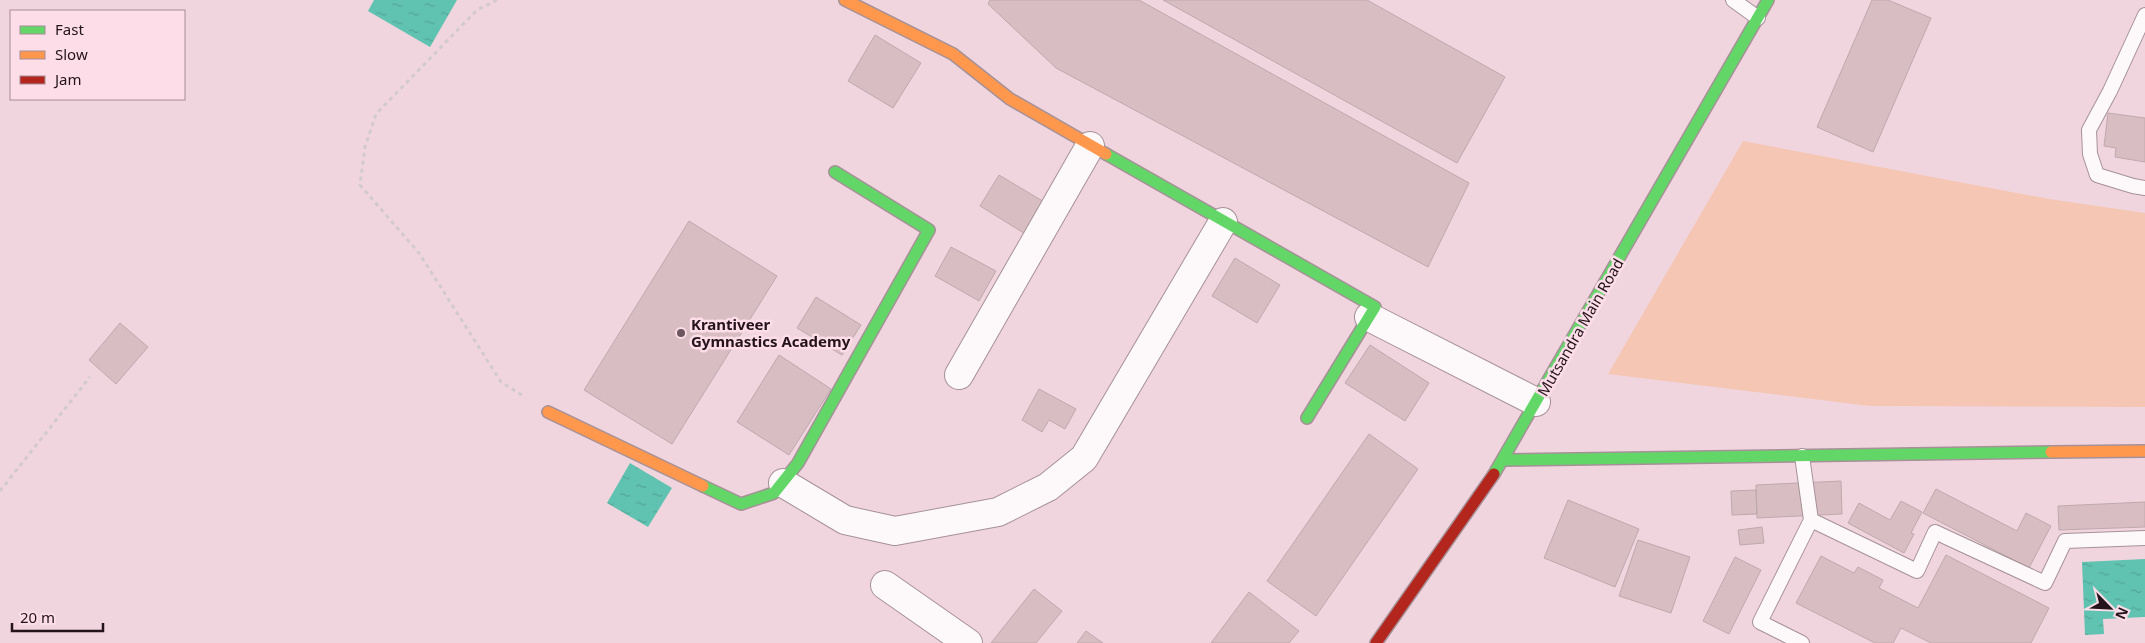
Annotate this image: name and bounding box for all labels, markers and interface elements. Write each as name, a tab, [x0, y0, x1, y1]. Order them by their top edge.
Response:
legend	[10, 10, 185, 100]
text: Fast	[55, 19, 84, 39]
text: Slow	[55, 44, 88, 64]
text: Jam	[53, 69, 82, 89]
street label: Mutsandra Main Road	[1532, 255, 1628, 399]
place label: Krantiveer Gymnastics Academy	[691, 314, 851, 351]
marker: Krantiveer Gymnastics Academy	[675, 327, 687, 339]
north arrow	[2085, 583, 2135, 633]
scale bar	[12, 600, 104, 632]
text: N	[2111, 604, 2133, 623]
text: 20 m	[20, 607, 55, 627]

